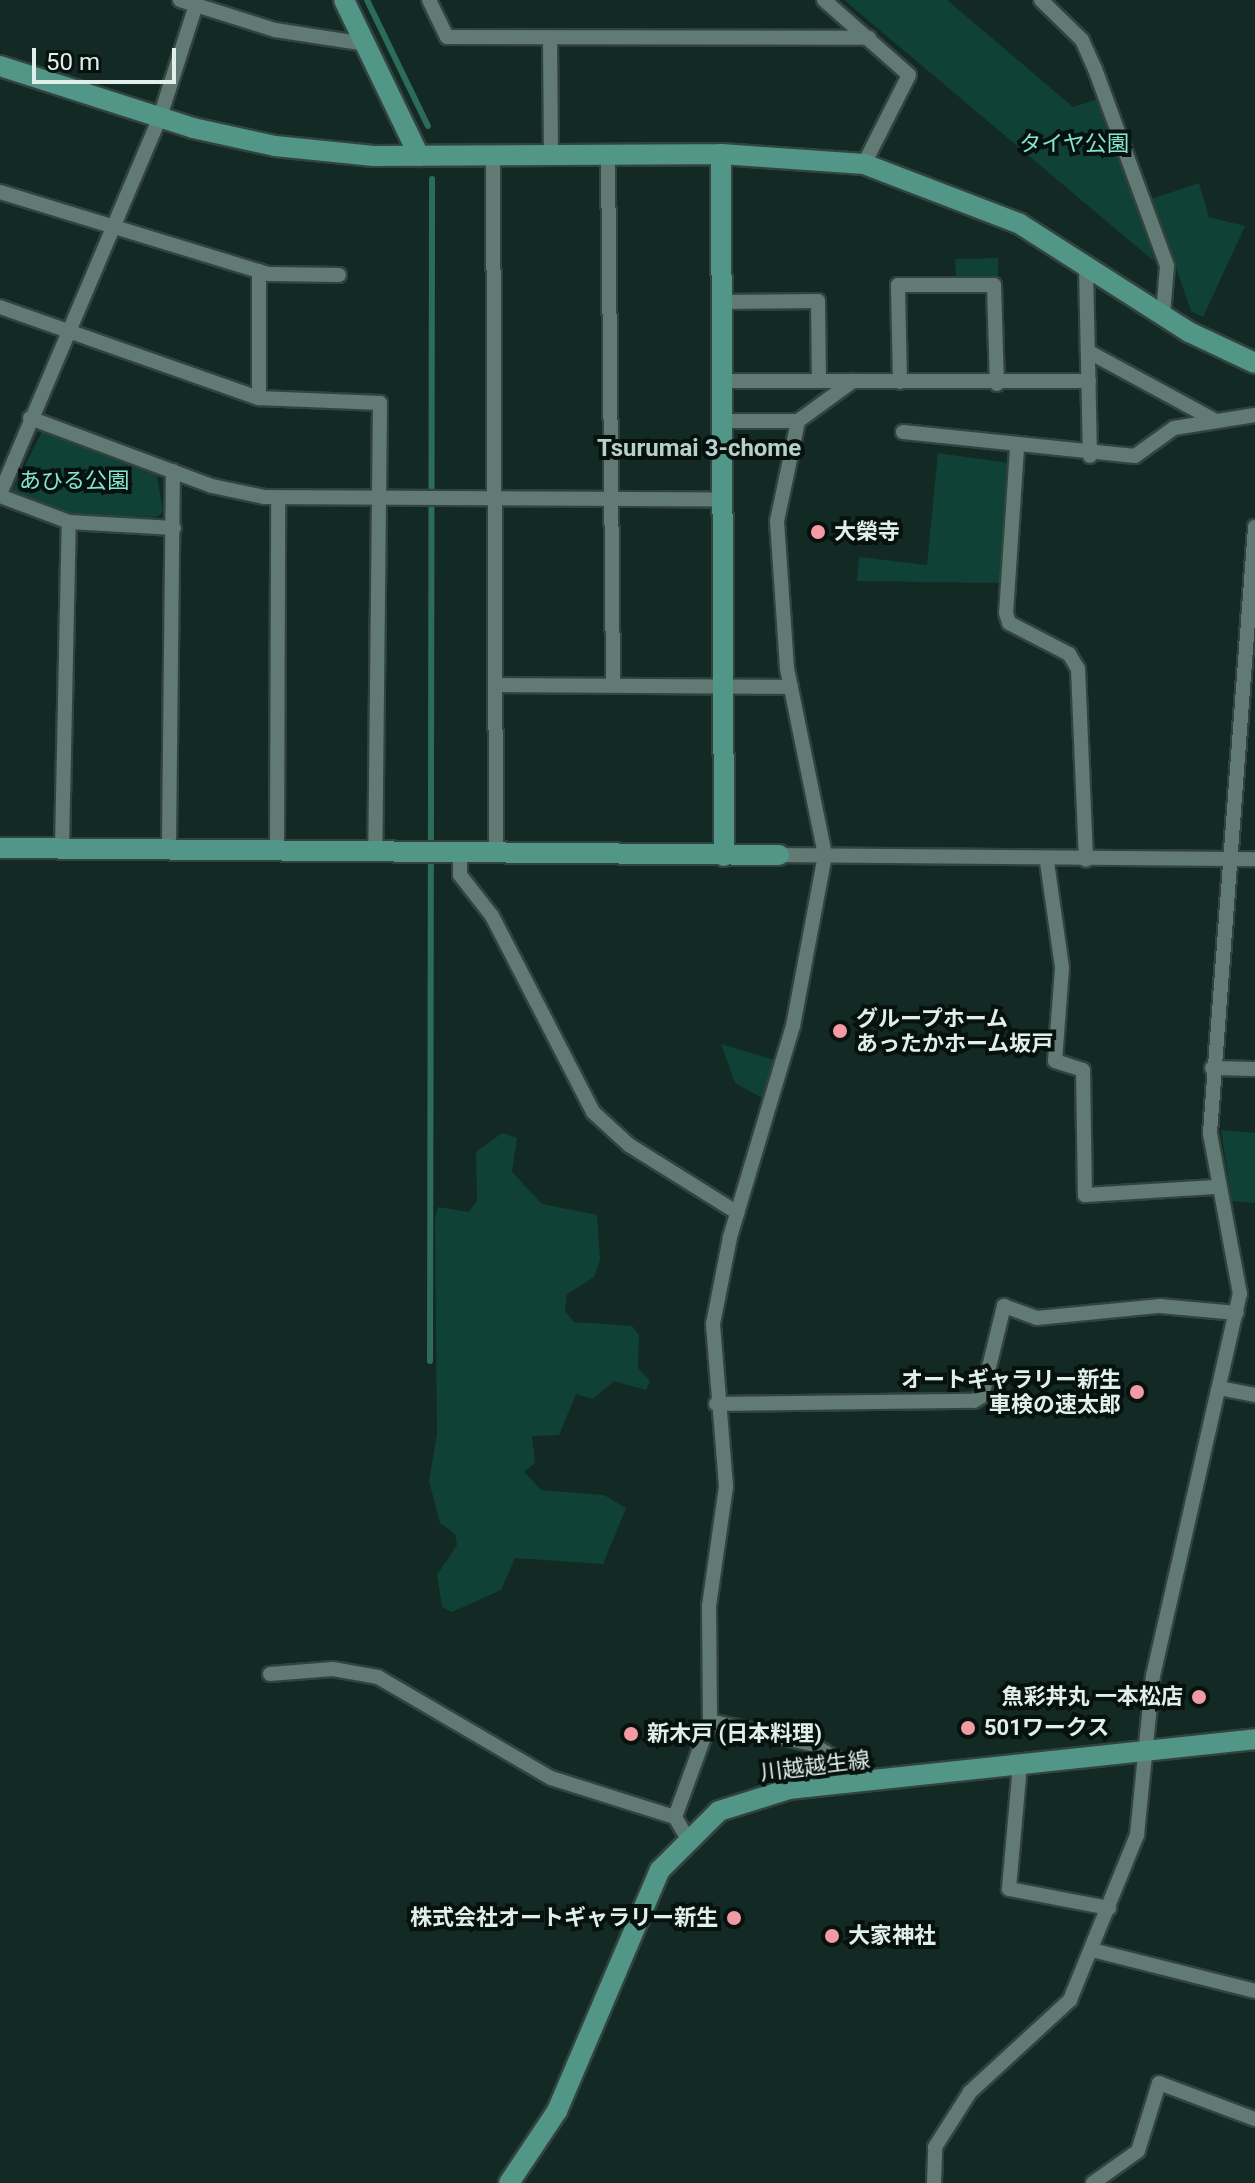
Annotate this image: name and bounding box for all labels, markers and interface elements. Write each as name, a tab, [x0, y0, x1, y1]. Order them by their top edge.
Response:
scale bar	[36, 32, 180, 82]
text: 50 m	[46, 48, 100, 76]
park label: タイヤ公園	[1019, 131, 1129, 157]
district label: Tsurumai 3-chome	[597, 435, 801, 463]
park label: あひる公園	[19, 468, 129, 494]
place label: 大榮寺	[834, 519, 900, 545]
marker: 大榮寺	[809, 523, 827, 541]
place label: グループホーム あったかホーム坂戸	[856, 1005, 1054, 1056]
marker: グループホーム あったかホーム坂戸	[831, 1022, 849, 1040]
place label: オートギャラリー新生 車検の速太郎	[901, 1366, 1121, 1418]
marker: オートギャラリー新生 車検の速太郎	[1128, 1383, 1146, 1401]
place label: 魚彩丼丸 一本松店	[1002, 1684, 1183, 1710]
marker: 魚彩丼丸 一本松店	[1190, 1688, 1208, 1706]
place label: 501ワークス	[984, 1715, 1110, 1741]
marker: 501ワークス	[959, 1719, 977, 1737]
place label: 新木戸 (日本料理)	[647, 1721, 822, 1747]
marker: 新木戸 (日本料理)	[622, 1725, 640, 1743]
street label: 川越越生線	[759, 1746, 871, 1786]
place label: 株式会社オートギャラリー新生	[410, 1905, 718, 1931]
marker: 株式会社オートギャラリー新生	[725, 1909, 743, 1927]
place label: 大家神社	[848, 1923, 936, 1949]
marker: 大家神社	[823, 1927, 841, 1945]

